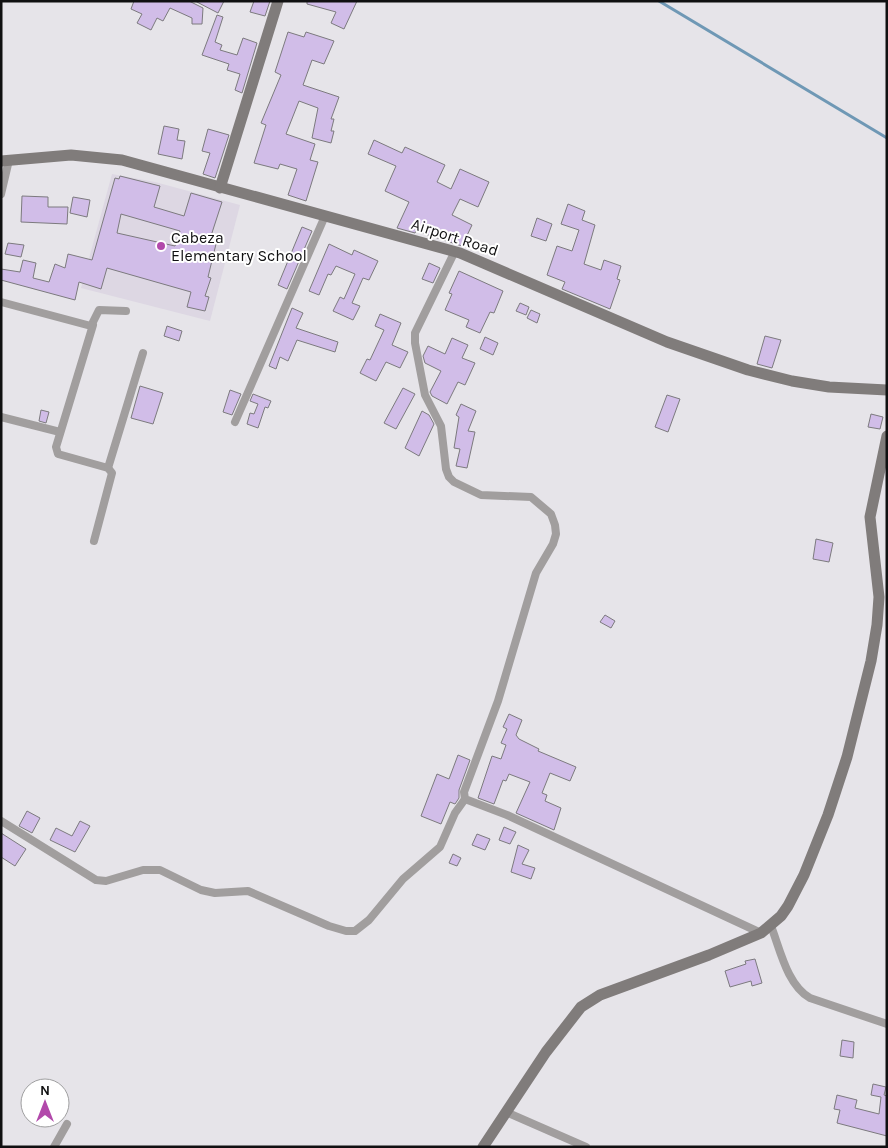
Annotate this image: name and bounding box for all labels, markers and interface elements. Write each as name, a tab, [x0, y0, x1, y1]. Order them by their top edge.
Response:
street label: Airport Road	[409, 214, 501, 260]
place label: Cabeza Elementary School	[171, 228, 307, 265]
marker: Cabeza Elementary School	[155, 240, 167, 252]
north arrow	[20, 1078, 70, 1128]
text: N	[40, 1082, 50, 1099]

